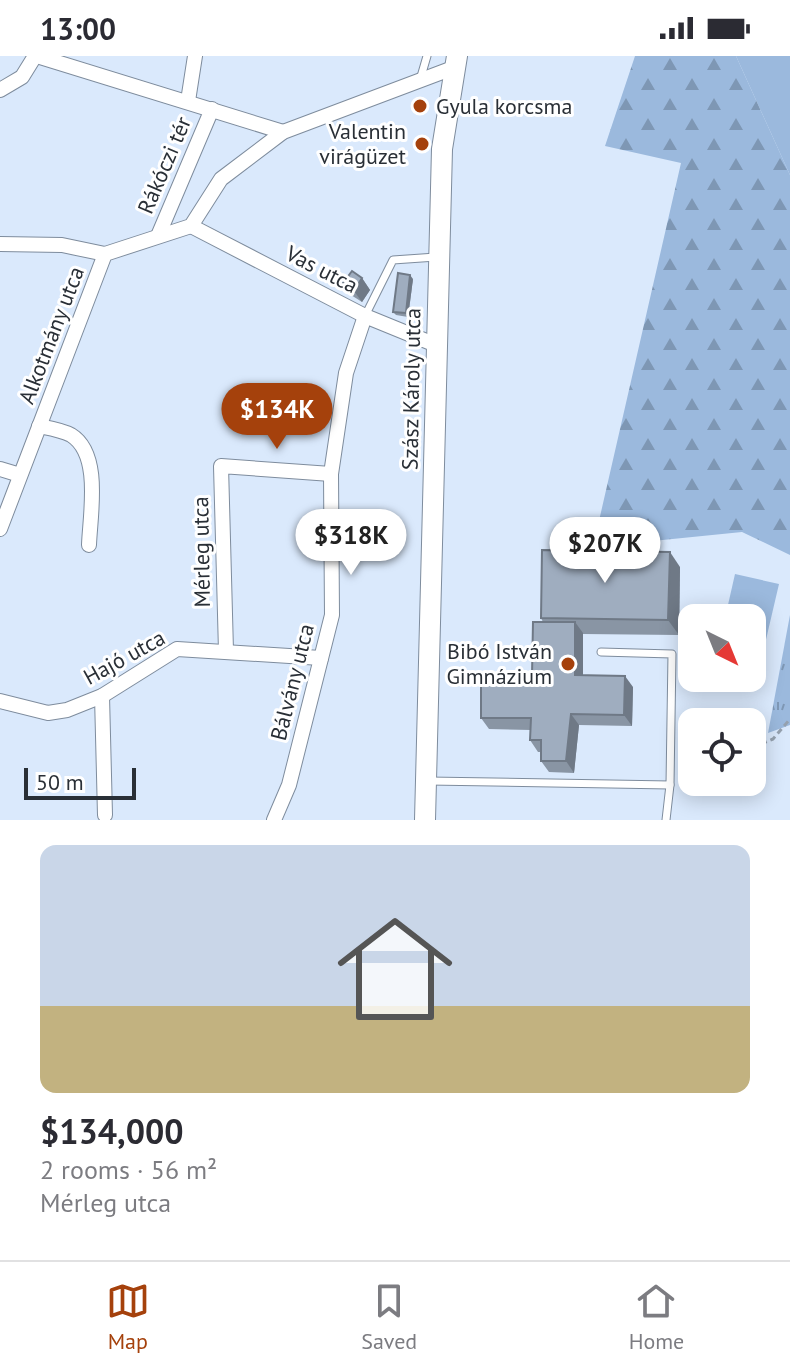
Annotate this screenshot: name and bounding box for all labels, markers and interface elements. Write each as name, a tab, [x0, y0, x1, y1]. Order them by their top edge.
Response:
text: 13:00	[40, 9, 116, 48]
place label: Gyula korcsma	[436, 92, 572, 120]
marker: Gyula korcsma	[411, 97, 429, 115]
street label: Rákóczi tér	[131, 112, 197, 218]
place label: Valentin virágüzet	[319, 117, 407, 170]
marker: Valentin virágüzet	[413, 135, 431, 153]
street label: Vas utca	[280, 239, 363, 299]
street label: Alkotmány utca	[12, 262, 90, 408]
street label: Szász Károly utca	[396, 308, 426, 470]
pin: $134K	[221, 383, 333, 451]
text: $134K	[239, 392, 315, 425]
street label: Mérleg utca	[186, 496, 216, 608]
pin: $318K	[295, 509, 407, 577]
pin: $207K	[549, 517, 661, 585]
text: $318K	[313, 518, 389, 551]
text: $207K	[567, 526, 643, 559]
north arrow	[678, 604, 766, 692]
map controls	[678, 604, 766, 796]
street label: Bálvány utca	[264, 621, 320, 743]
street label: Hajó utca	[78, 623, 170, 691]
place label: Bibó István Gimnázium	[446, 637, 552, 690]
marker: Bibó István Gimnázium	[559, 655, 577, 673]
button: locate	[678, 708, 766, 796]
scale bar	[24, 764, 136, 800]
text: 50 m	[36, 768, 84, 796]
icon: home	[323, 897, 467, 1041]
text: $134,000	[40, 1109, 184, 1153]
text: 2 rooms · 56 m²	[40, 1153, 217, 1186]
text: Mérleg utca	[40, 1186, 171, 1219]
tab: Map	[106, 1279, 150, 1355]
tab: Saved	[361, 1279, 417, 1355]
tab: Home	[629, 1279, 684, 1355]

